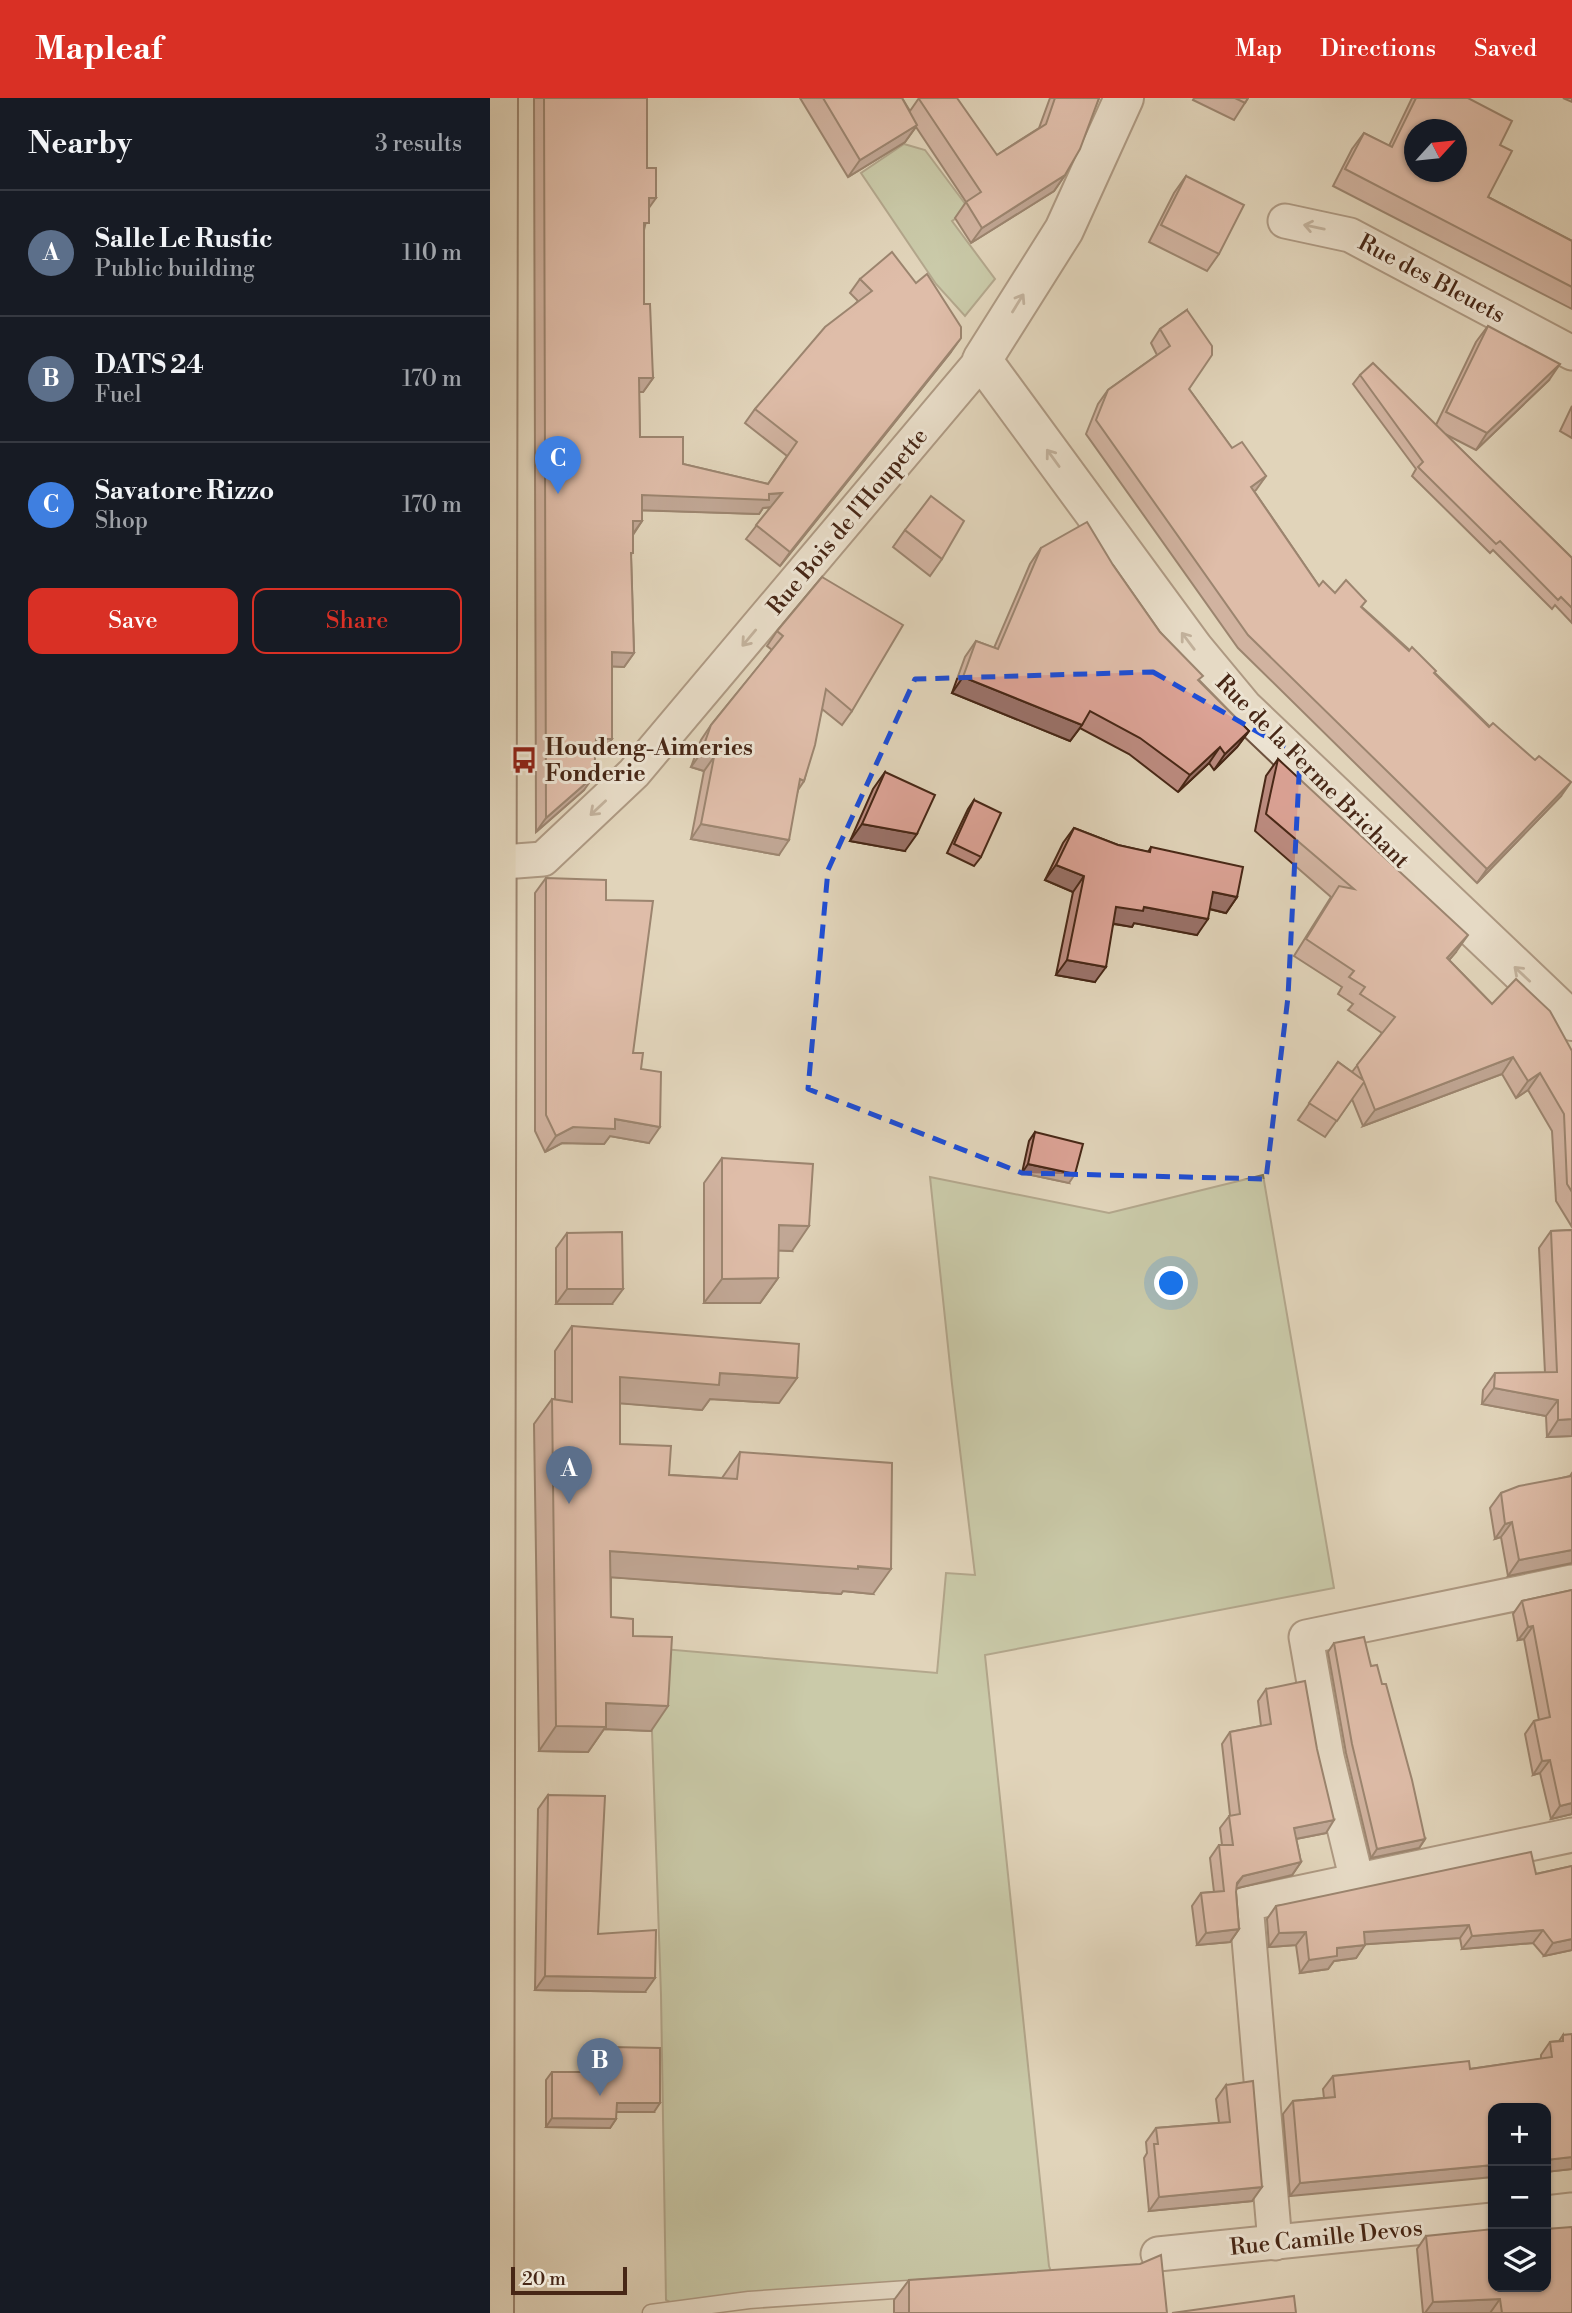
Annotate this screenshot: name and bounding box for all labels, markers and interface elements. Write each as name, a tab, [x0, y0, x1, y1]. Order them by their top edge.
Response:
text: Mapleaf	[35, 29, 162, 70]
text: Map	[1235, 34, 1282, 64]
text: Directions	[1320, 34, 1436, 64]
text: Saved	[1474, 34, 1537, 64]
north arrow	[1404, 119, 1467, 182]
text: Nearby	[28, 125, 132, 163]
text: 3 results	[375, 130, 462, 158]
one-way arrow	[1303, 220, 1326, 234]
text: Salle Le Rustic	[95, 223, 273, 255]
street label: Rue des Bleuets	[1353, 228, 1510, 329]
text: A	[43, 239, 59, 267]
text: 110 m	[402, 239, 462, 267]
text: Public building	[95, 255, 255, 283]
one-way arrow	[1012, 293, 1026, 313]
text: DATS 24	[95, 349, 204, 381]
text: B	[42, 365, 60, 393]
text: 170 m	[402, 365, 462, 393]
text: Fuel	[95, 381, 141, 409]
street label: Rue Bois de l'Houpette	[761, 423, 934, 621]
pin: C	[535, 436, 581, 494]
one-way arrow	[1046, 448, 1061, 467]
text: Savatore Rizzo	[95, 475, 274, 507]
text: C	[43, 491, 59, 519]
text: 170 m	[402, 491, 462, 519]
text: Shop	[95, 507, 148, 535]
button: Save	[28, 588, 238, 654]
button: Share	[252, 588, 462, 654]
one-way arrow	[741, 628, 756, 646]
one-way arrow	[1181, 632, 1195, 651]
street label: Rue de la Ferme Brichant	[1209, 669, 1415, 875]
place label: Houdeng-Aimeries Fonderie	[545, 734, 753, 788]
bus stop icon: Houdeng-Aimeries Fonderie	[509, 745, 539, 775]
one-way arrow	[590, 799, 607, 816]
one-way arrow	[1514, 965, 1531, 982]
your location	[1154, 1266, 1188, 1300]
pin: A	[546, 1446, 592, 1504]
pin: B	[577, 2038, 623, 2096]
map controls	[1488, 2103, 1551, 2292]
button: +	[1488, 2103, 1551, 2166]
button: −	[1488, 2166, 1551, 2229]
street label: Rue Camille Devos	[1228, 2214, 1424, 2262]
button: layers	[1488, 2229, 1551, 2292]
scale bar	[511, 2264, 626, 2296]
text: 20 m	[522, 2267, 566, 2291]

